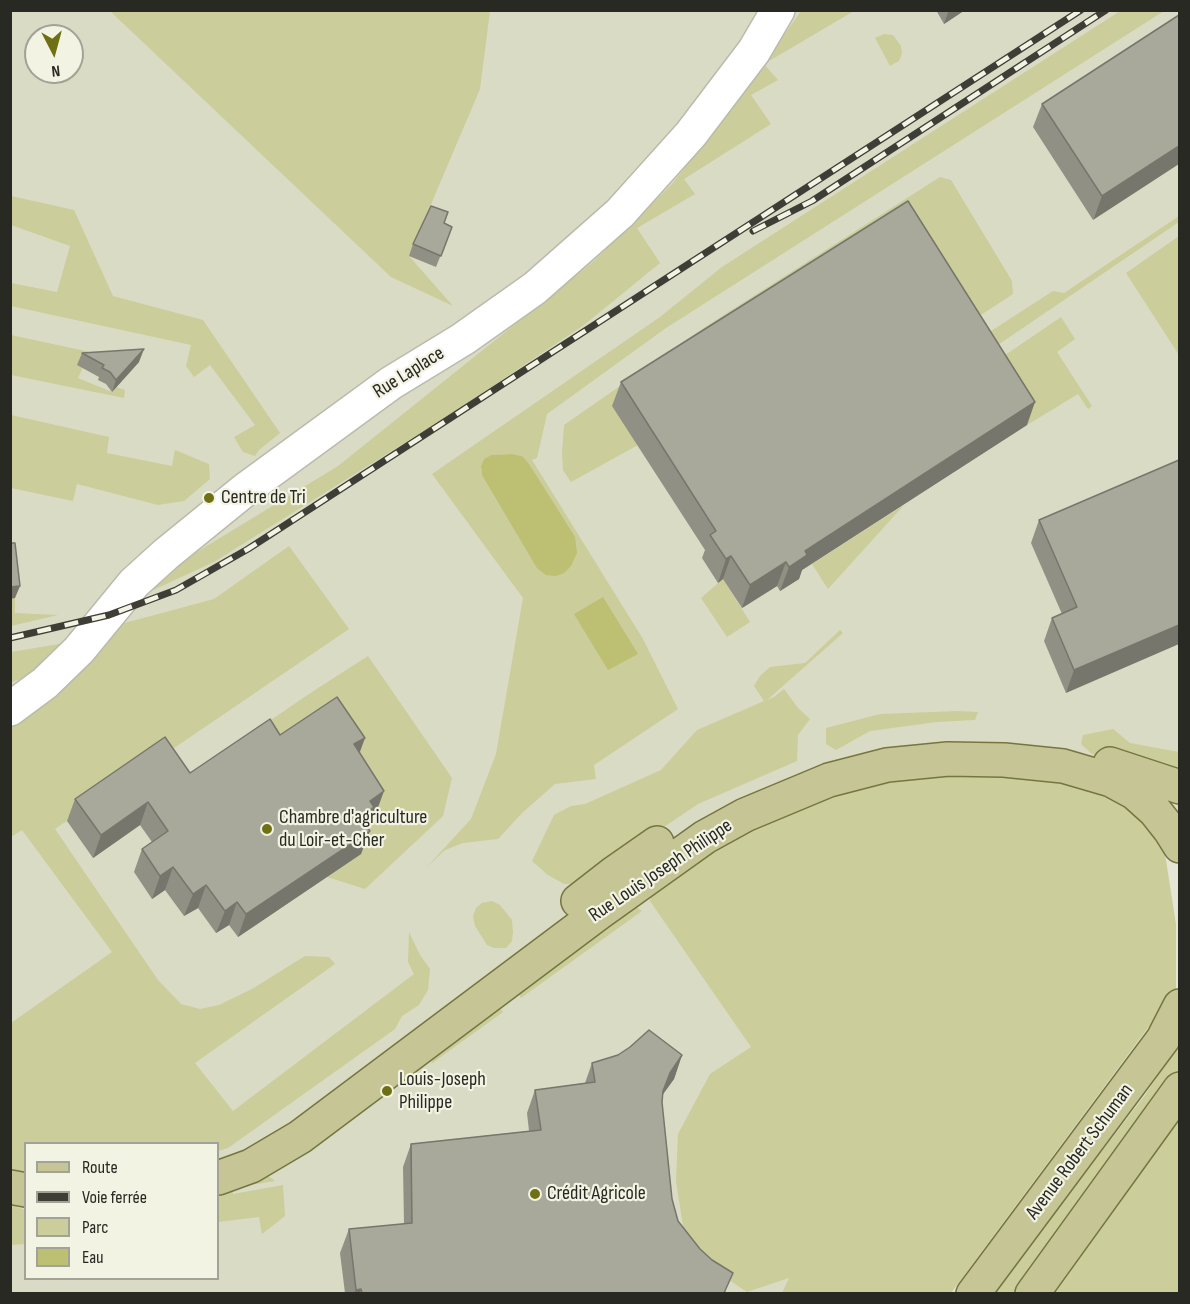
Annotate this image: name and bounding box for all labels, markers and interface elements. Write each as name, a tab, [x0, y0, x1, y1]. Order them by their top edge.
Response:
north arrow	[24, 24, 84, 84]
text: N	[50, 61, 61, 80]
street label: Rue Laplace	[369, 342, 449, 404]
place label: Centre de Tri	[221, 486, 306, 510]
marker: Centre de Tri	[202, 491, 216, 505]
place label: Chambre d'agriculture du Loir-et-Cher	[279, 806, 427, 853]
street label: Rue Louis Joseph Philippe	[585, 814, 737, 928]
marker: Chambre d'agriculture du Loir-et-Cher	[260, 822, 274, 836]
place label: Louis-Joseph Philippe	[399, 1068, 486, 1115]
street label: Avenue Robert Schuman	[1021, 1079, 1139, 1225]
marker: Louis-Joseph Philippe	[380, 1084, 394, 1098]
legend	[24, 1142, 219, 1280]
text: Route	[82, 1157, 118, 1178]
place label: Crédit Agricole	[547, 1182, 646, 1206]
text: Voie ferrée	[82, 1187, 147, 1208]
marker: Crédit Agricole	[528, 1187, 542, 1201]
text: Parc	[82, 1217, 108, 1238]
text: Eau	[82, 1247, 104, 1268]

